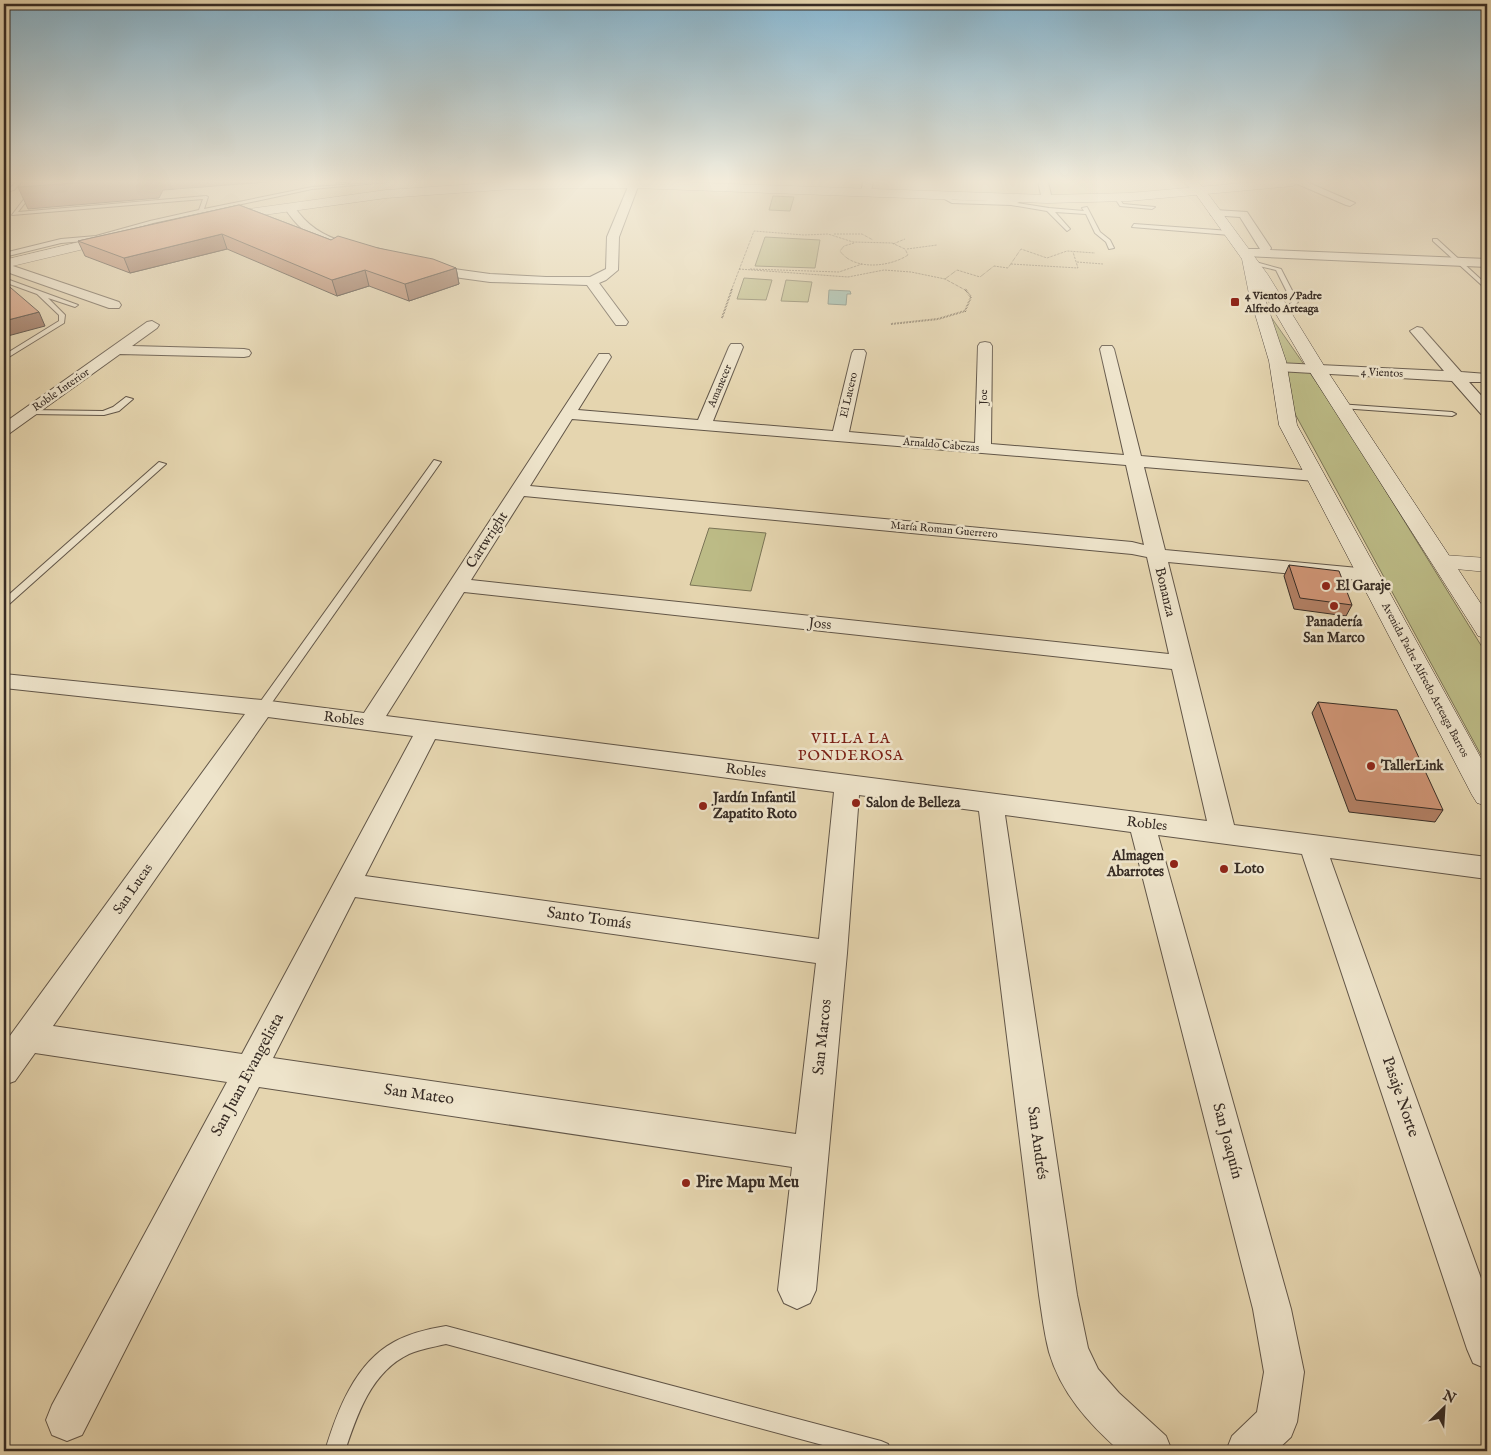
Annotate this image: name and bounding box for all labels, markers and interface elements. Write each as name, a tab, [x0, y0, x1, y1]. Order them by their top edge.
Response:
place label: 4 Vientos / Padre Alfredo Arteaga	[1244, 289, 1322, 316]
marker: 4 Vientos / Padre Alfredo Arteaga	[1229, 296, 1241, 308]
street label: Amanecer	[704, 362, 735, 411]
street label: Roble Interior	[30, 365, 92, 415]
street label: 4 Vientos	[1361, 365, 1404, 381]
street label: El Lucero	[837, 371, 861, 419]
street label: Joe	[977, 389, 991, 407]
street label: Arnaldo Cabezas	[901, 435, 980, 455]
street label: Cartwright	[462, 508, 512, 572]
street label: María Roman Guerrero	[890, 518, 998, 542]
street label: Bonanza	[1151, 565, 1180, 619]
place label: El Garaje	[1336, 577, 1391, 595]
marker: El Garaje	[1320, 580, 1332, 592]
street label: Avenida Padre Alfredo Arteaga Barros	[1378, 599, 1472, 760]
marker: Panadería San Marco	[1328, 600, 1340, 612]
place label: Panadería San Marco	[1303, 613, 1365, 647]
street label: Joss	[806, 614, 832, 634]
street label: Robles	[323, 708, 365, 730]
district label: VILLA LA PONDEROSA	[798, 729, 904, 765]
place label: TallerLink	[1380, 757, 1444, 775]
street label: Robles	[725, 760, 767, 782]
marker: TallerLink	[1365, 760, 1377, 772]
place label: Jardín Infantil Zapatito Roto	[711, 789, 797, 823]
place label: Salon de Belleza	[866, 794, 961, 812]
marker: Salon de Belleza	[850, 797, 862, 809]
marker: Jardín Infantil Zapatito Roto	[697, 800, 709, 812]
street label: Robles	[1126, 813, 1168, 835]
place label: Almagen Abarrotes	[1106, 847, 1165, 881]
marker: Almagen Abarrotes	[1168, 858, 1180, 870]
street label: San Lucas	[109, 860, 157, 918]
place label: Loto	[1234, 860, 1264, 878]
marker: Loto	[1218, 863, 1230, 875]
street label: Santo Tomás	[546, 903, 633, 935]
street label: San Marcos	[809, 998, 837, 1076]
street label: San Juan Evangelista	[207, 1010, 289, 1140]
street label: Pasaje Norte	[1377, 1054, 1423, 1140]
street label: San Mateo	[383, 1080, 456, 1110]
street label: San Joaquín	[1207, 1101, 1247, 1182]
street label: San Andrés	[1022, 1105, 1052, 1181]
place label: Pire Mapu Meu	[696, 1173, 800, 1193]
marker: Pire Mapu Meu	[680, 1177, 692, 1189]
north arrow	[1418, 1382, 1468, 1432]
text: N	[1439, 1386, 1458, 1408]

